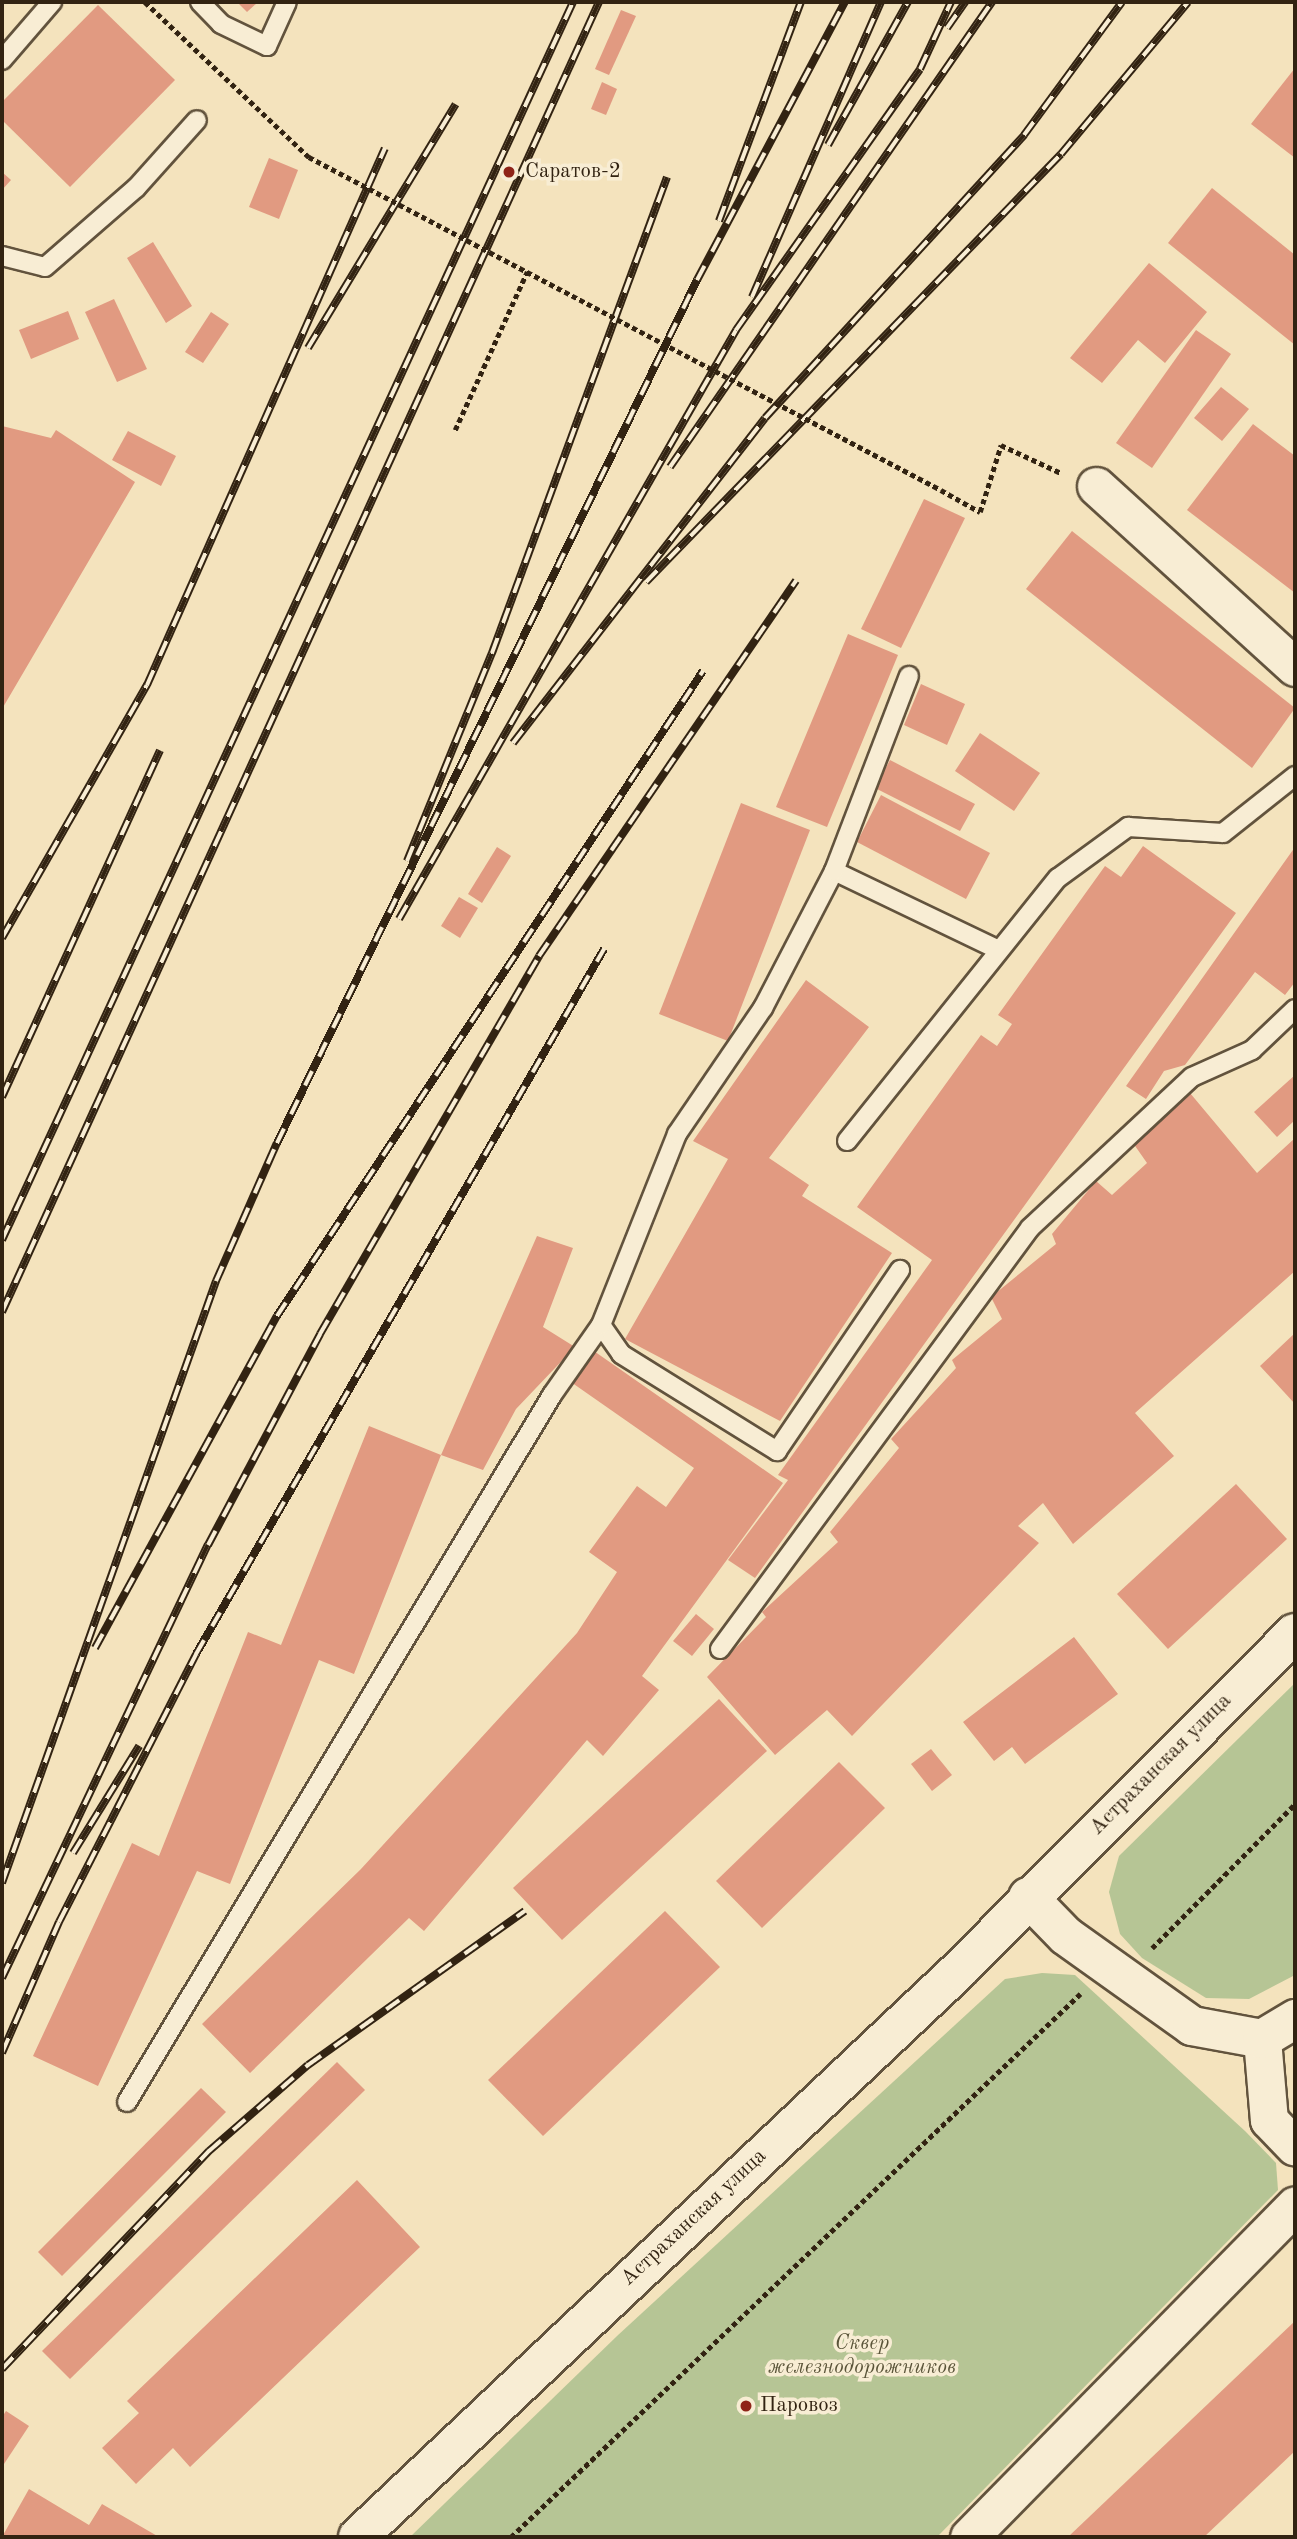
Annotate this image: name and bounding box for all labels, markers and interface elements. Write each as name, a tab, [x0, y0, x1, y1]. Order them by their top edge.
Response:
place label: Саратов-2	[525, 159, 621, 185]
marker: Саратов-2	[499, 162, 519, 182]
street label: Астраханская улица	[1085, 1689, 1237, 1841]
street label: Астраханская улица	[616, 2144, 772, 2292]
park label: Сквер железнодорожников	[768, 2331, 956, 2381]
place label: Паровоз	[760, 2393, 838, 2419]
marker: Паровоз	[738, 2398, 754, 2414]

